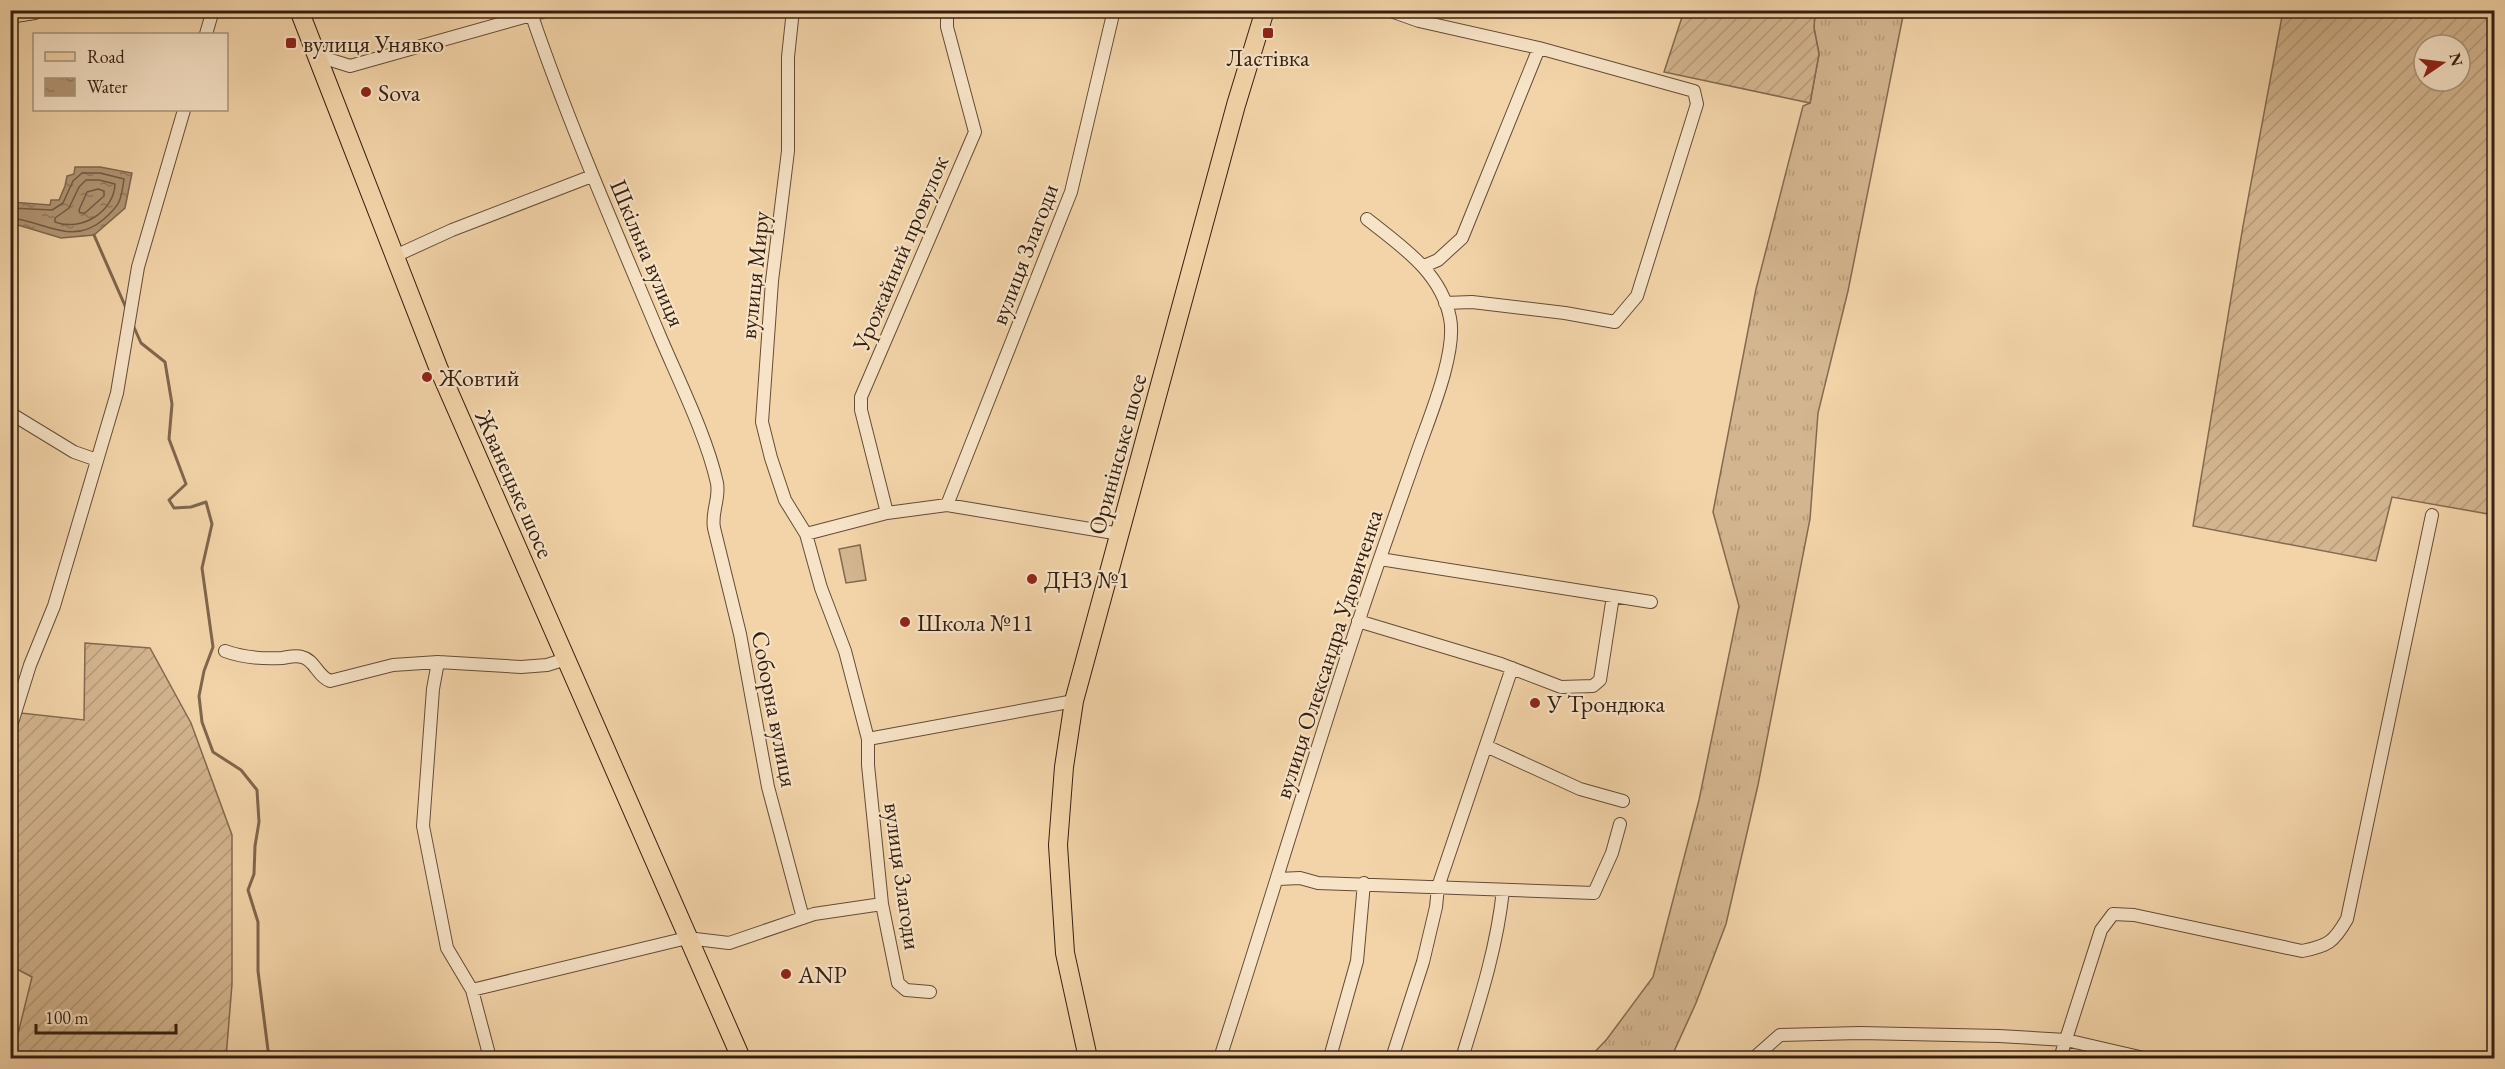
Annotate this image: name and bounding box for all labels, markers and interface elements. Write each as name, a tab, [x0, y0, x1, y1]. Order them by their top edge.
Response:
marker: Ластівка	[1261, 26, 1275, 40]
place label: вулиця Унявко	[303, 28, 444, 59]
legend	[33, 33, 228, 111]
north arrow	[2412, 33, 2472, 93]
marker: вулиця Унявко	[284, 36, 298, 50]
place label: Ластівка	[1227, 42, 1310, 73]
text: Road	[87, 45, 126, 68]
text: N	[2444, 51, 2468, 68]
text: Water	[87, 75, 128, 98]
place label: Sova	[378, 77, 421, 108]
marker: Sova	[359, 85, 373, 99]
street label: Урожайний провулок	[844, 150, 955, 356]
street label: Шкільна вулиця	[603, 175, 693, 332]
street label: вулиця Злагоди	[983, 179, 1065, 329]
street label: вулиця Миру	[732, 209, 776, 341]
place label: Жовтий	[438, 362, 520, 393]
marker: Жовтий	[420, 370, 434, 384]
street label: Оринінське шосе	[1081, 370, 1153, 538]
street label: Жванецьке шосе	[468, 404, 562, 563]
street label: вулиця Олександра Удовиченка	[1267, 505, 1390, 802]
place label: ДНЗ №1	[1044, 564, 1130, 595]
marker: ДНЗ №1	[1025, 572, 1039, 586]
place label: Школа №11	[917, 607, 1034, 638]
marker: Школа №11	[898, 615, 912, 629]
street label: Соборна вулиця	[745, 628, 805, 790]
place label: У Трондюка	[1546, 688, 1665, 719]
marker: У Трондюка	[1528, 696, 1542, 710]
street label: вулиця Злагоди	[877, 800, 929, 952]
place label: ANP	[797, 959, 847, 990]
marker: ANP	[779, 967, 793, 981]
scale bar	[36, 997, 176, 1035]
text: 100 m	[45, 1006, 89, 1029]

